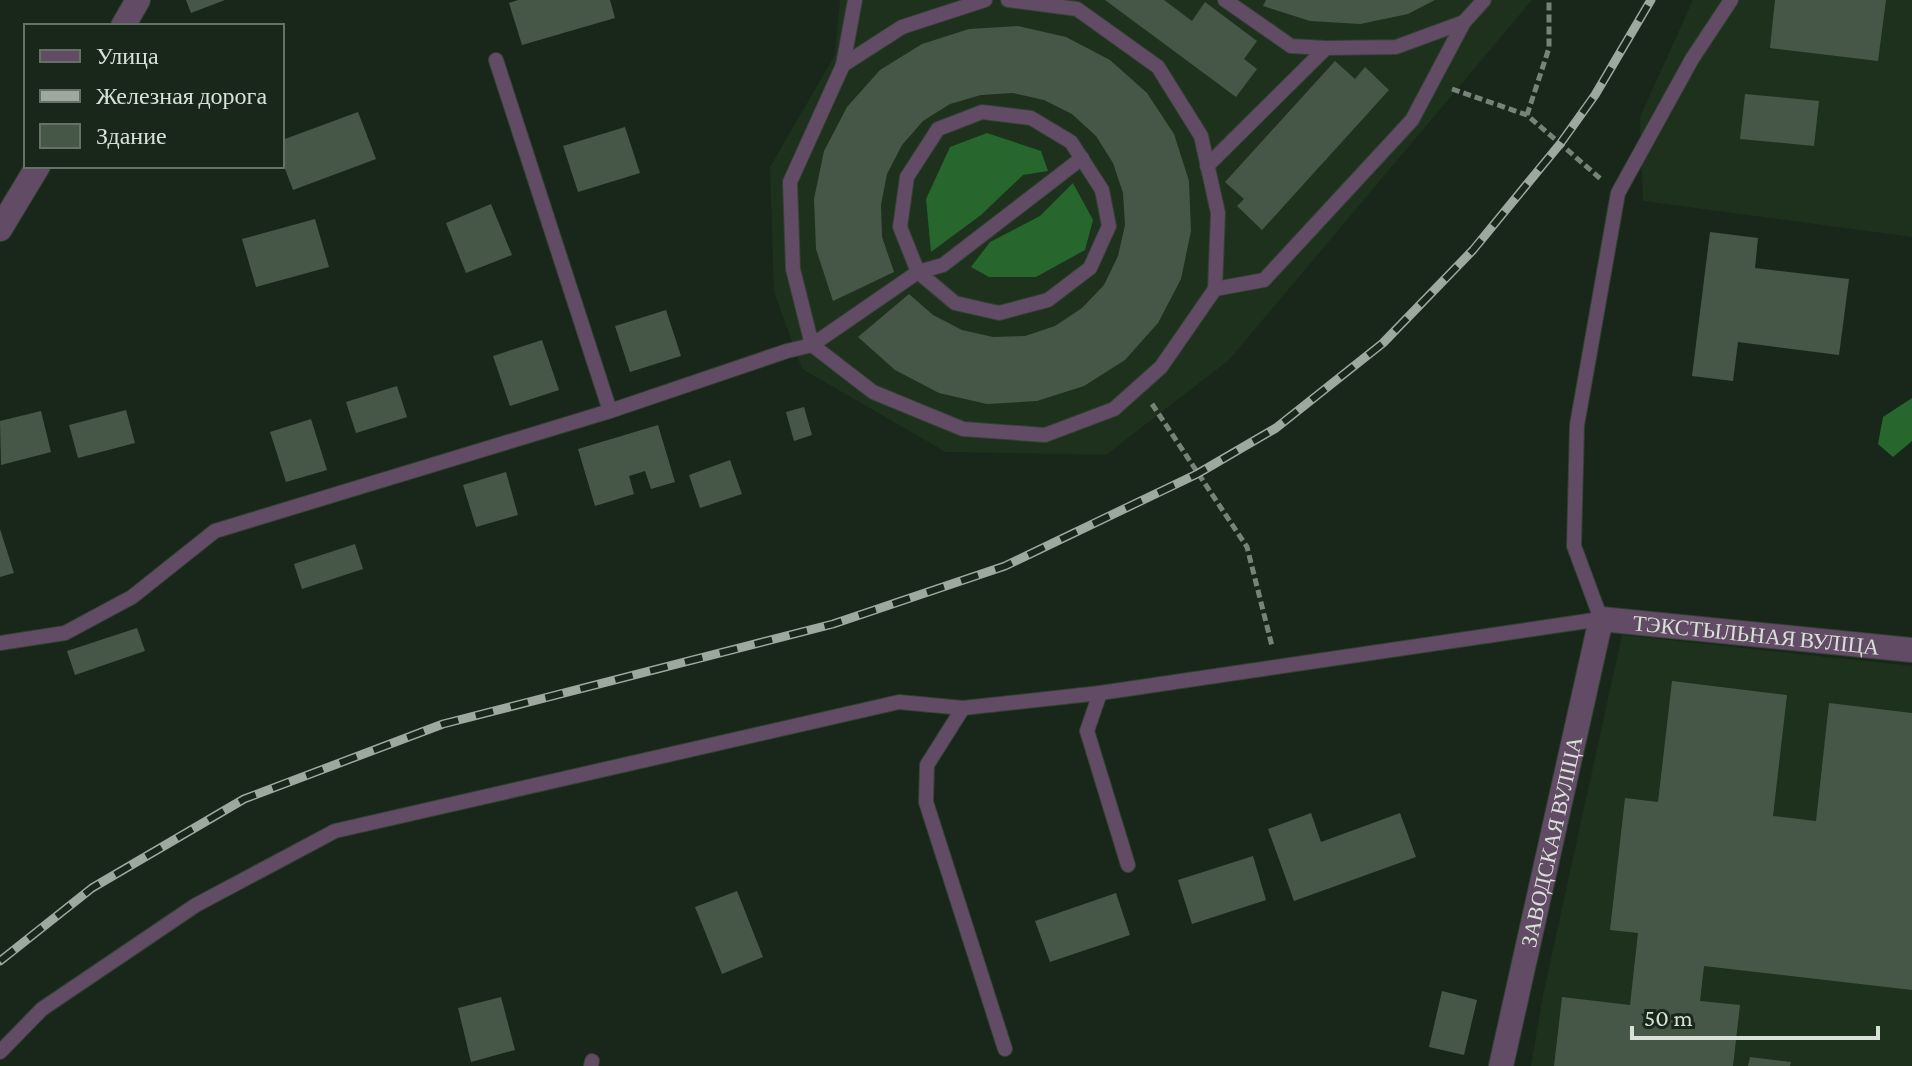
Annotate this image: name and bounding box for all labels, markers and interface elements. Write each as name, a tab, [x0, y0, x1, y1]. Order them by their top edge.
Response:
legend	[24, 24, 284, 168]
text: Улица	[96, 42, 159, 69]
text: Железная дорога	[96, 82, 267, 109]
text: Здание	[96, 122, 167, 149]
street label: ТЭКСТЫЛЬНАЯ ВУЛІЦА	[1632, 610, 1881, 659]
street label: ЗАВОДСКАЯ ВУЛІЦА	[1515, 734, 1587, 949]
scale bar	[1632, 990, 1878, 1040]
text: 50 m	[1644, 1004, 1693, 1031]

